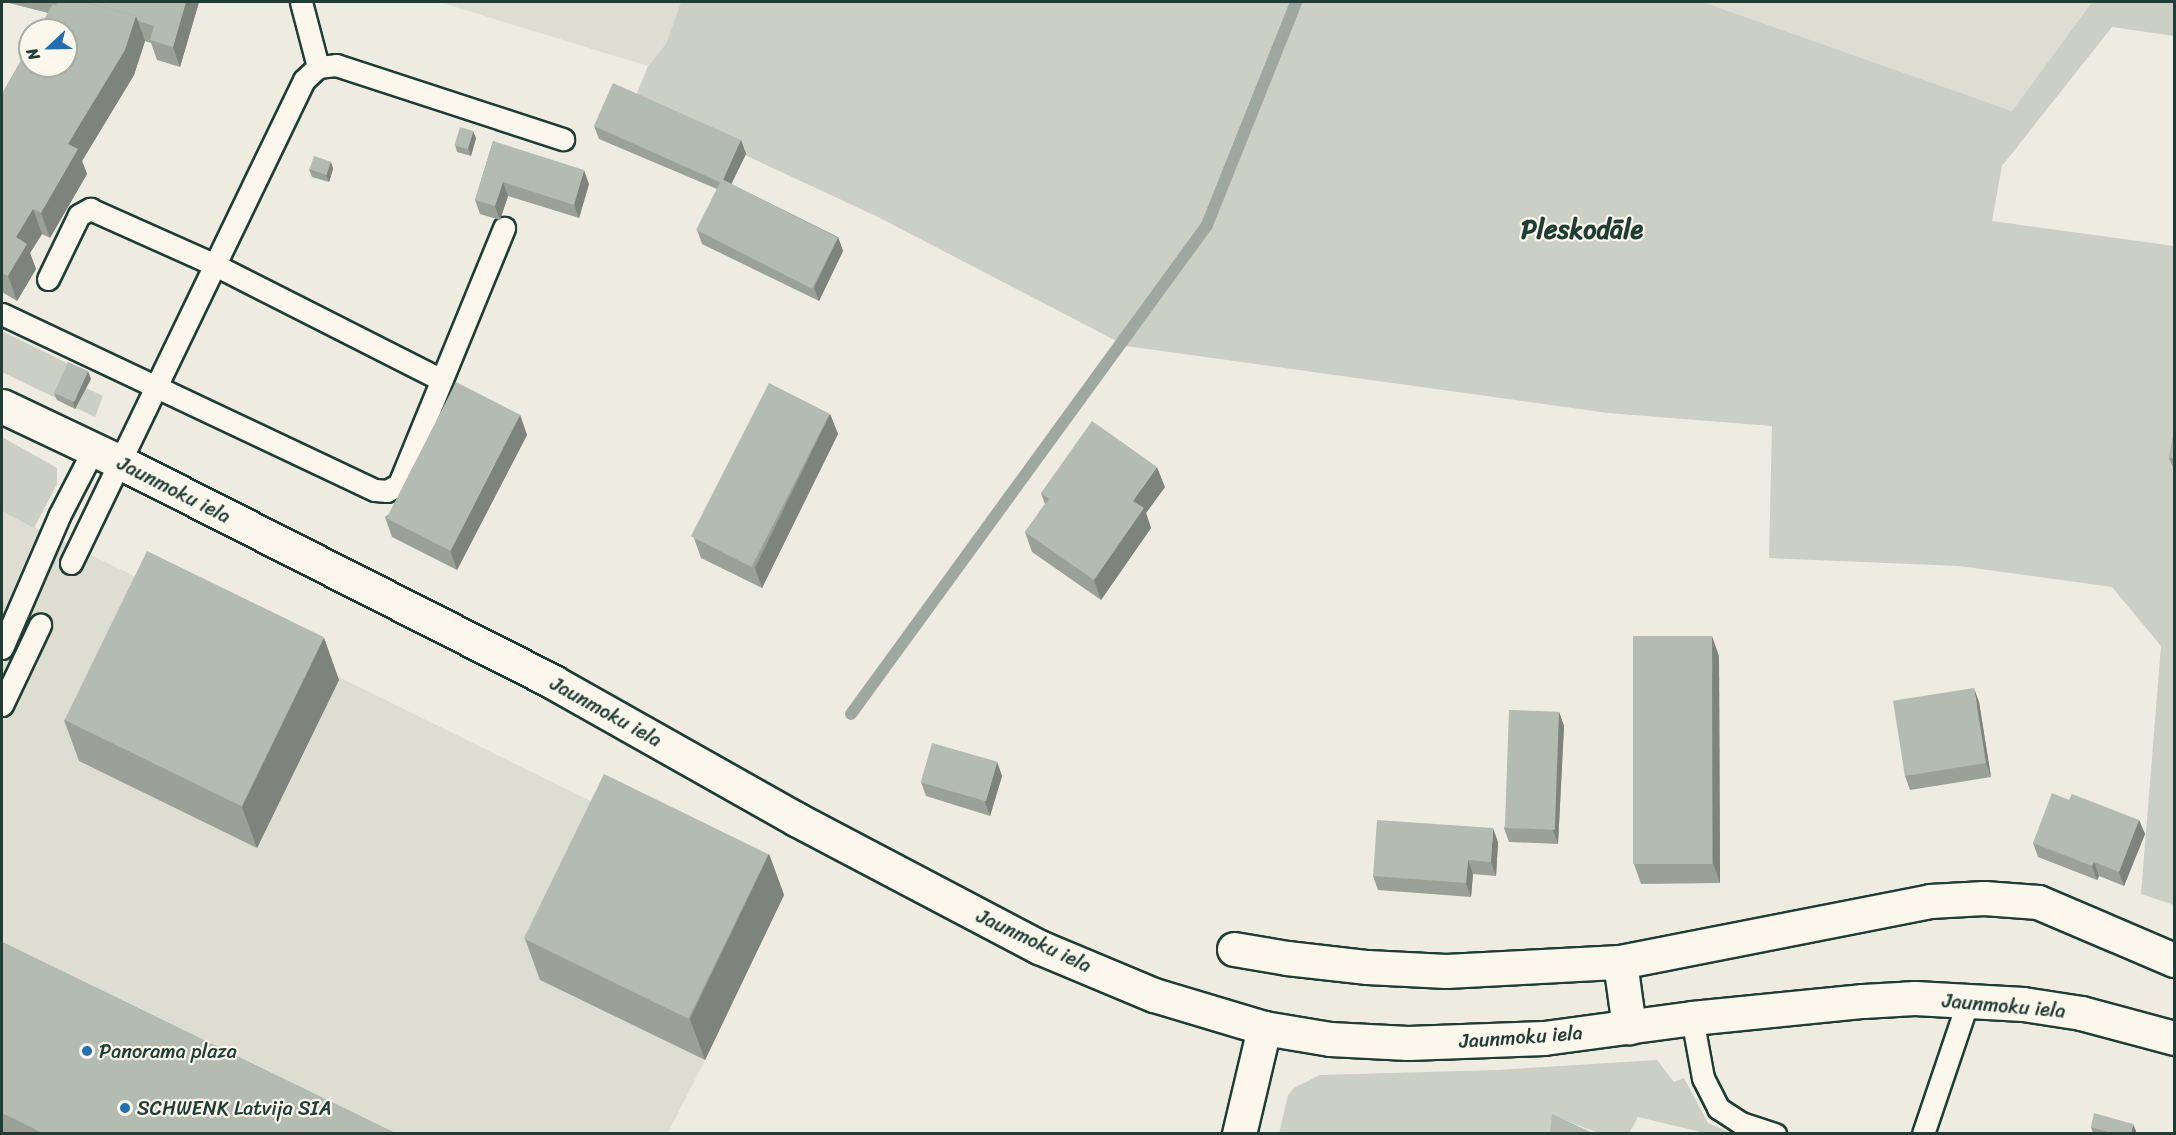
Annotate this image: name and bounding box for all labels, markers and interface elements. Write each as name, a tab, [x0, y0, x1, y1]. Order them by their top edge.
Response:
north arrow	[18, 18, 78, 78]
text: N	[17, 44, 48, 65]
district label: Pleskodāle	[1521, 214, 1643, 246]
street label: Jaunmoku iela	[113, 451, 235, 529]
street label: Jaunmoku iela	[546, 671, 666, 753]
street label: Jaunmoku iela	[973, 904, 1095, 978]
street label: Jaunmoku iela	[1941, 989, 2067, 1023]
street label: Jaunmoku iela	[1458, 1021, 1584, 1053]
place label: Panorama plaza	[99, 1039, 237, 1063]
marker: Panorama plaza	[80, 1044, 94, 1058]
place label: SCHWENK Latvija SIA	[137, 1096, 331, 1120]
marker: SCHWENK Latvija SIA	[118, 1101, 132, 1115]

